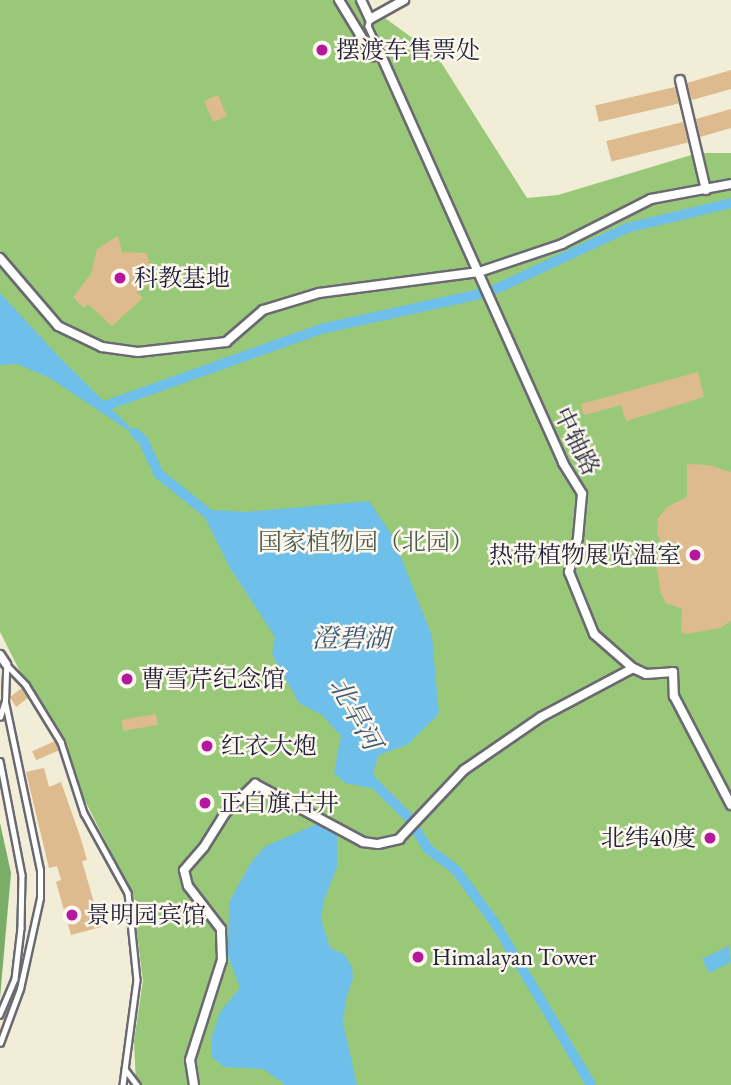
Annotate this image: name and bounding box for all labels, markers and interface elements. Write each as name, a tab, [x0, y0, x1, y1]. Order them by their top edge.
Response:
place label: 摆渡车售票处	[336, 36, 480, 64]
marker: 摆渡车售票处	[314, 42, 330, 58]
place label: 科教基地	[134, 264, 230, 292]
marker: 科教基地	[112, 270, 128, 286]
street label: 中轴路	[548, 402, 606, 480]
park label: 国家植物园（北园）	[258, 528, 474, 556]
place label: 热带植物展览温室	[489, 541, 681, 569]
marker: 热带植物展览温室	[687, 547, 703, 563]
water label: 澄碧湖	[312, 623, 390, 655]
place label: 曹雪芹纪念馆	[141, 665, 285, 693]
marker: 曹雪芹纪念馆	[119, 671, 135, 687]
water label: 北旱河	[322, 672, 388, 756]
place label: 红衣大炮	[221, 732, 317, 760]
marker: 红衣大炮	[199, 738, 215, 754]
place label: 正白旗古井	[219, 789, 339, 817]
marker: 正白旗古井	[197, 795, 213, 811]
place label: 北纬40度	[601, 824, 696, 852]
marker: 北纬40度	[702, 830, 718, 846]
place label: 景明园宾馆	[86, 901, 206, 929]
marker: 景明园宾馆	[64, 907, 80, 923]
place label: Himalayan Tower	[432, 943, 596, 971]
marker: Himalayan Tower	[410, 949, 426, 965]

